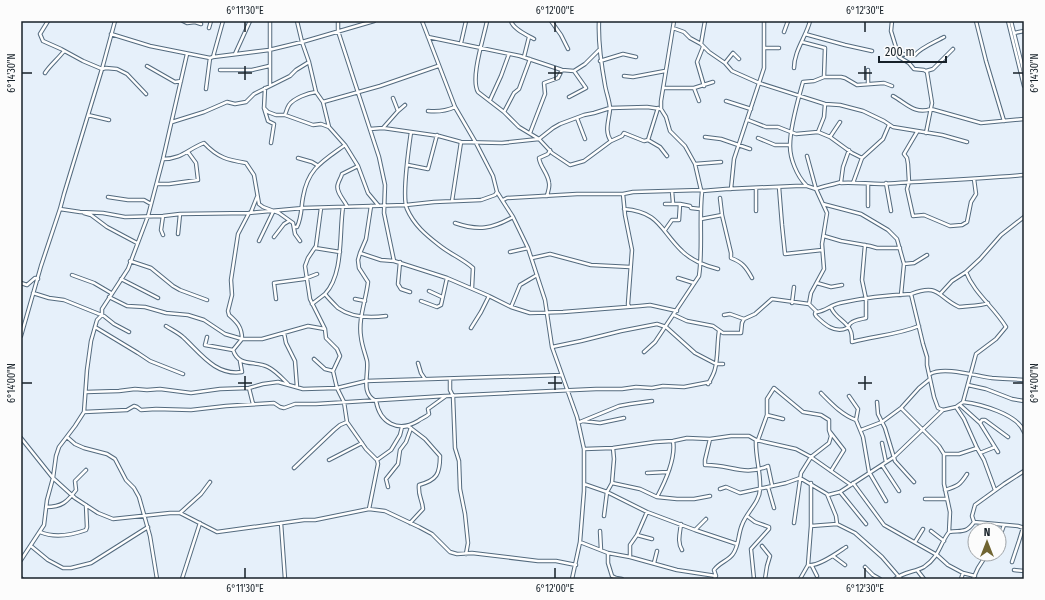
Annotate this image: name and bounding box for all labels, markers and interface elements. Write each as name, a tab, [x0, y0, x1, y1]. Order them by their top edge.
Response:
text: 6°11'30"E	[226, 5, 264, 17]
text: 6°12'00"E	[536, 5, 575, 17]
text: 6°12'30"E	[846, 5, 884, 17]
scale bar	[879, 38, 946, 64]
text: 200 m	[885, 45, 915, 59]
text: 6°14'30"N	[6, 53, 18, 93]
text: 6°14'30"N	[1029, 53, 1041, 93]
text: 6°14'00"N	[6, 363, 18, 403]
text: 6°14'00"N	[1029, 363, 1041, 403]
north arrow	[967, 522, 1007, 562]
text: N	[984, 526, 990, 539]
text: 6°11'30"E	[226, 583, 264, 595]
text: 6°12'00"E	[536, 583, 575, 595]
text: 6°12'30"E	[846, 583, 884, 595]

